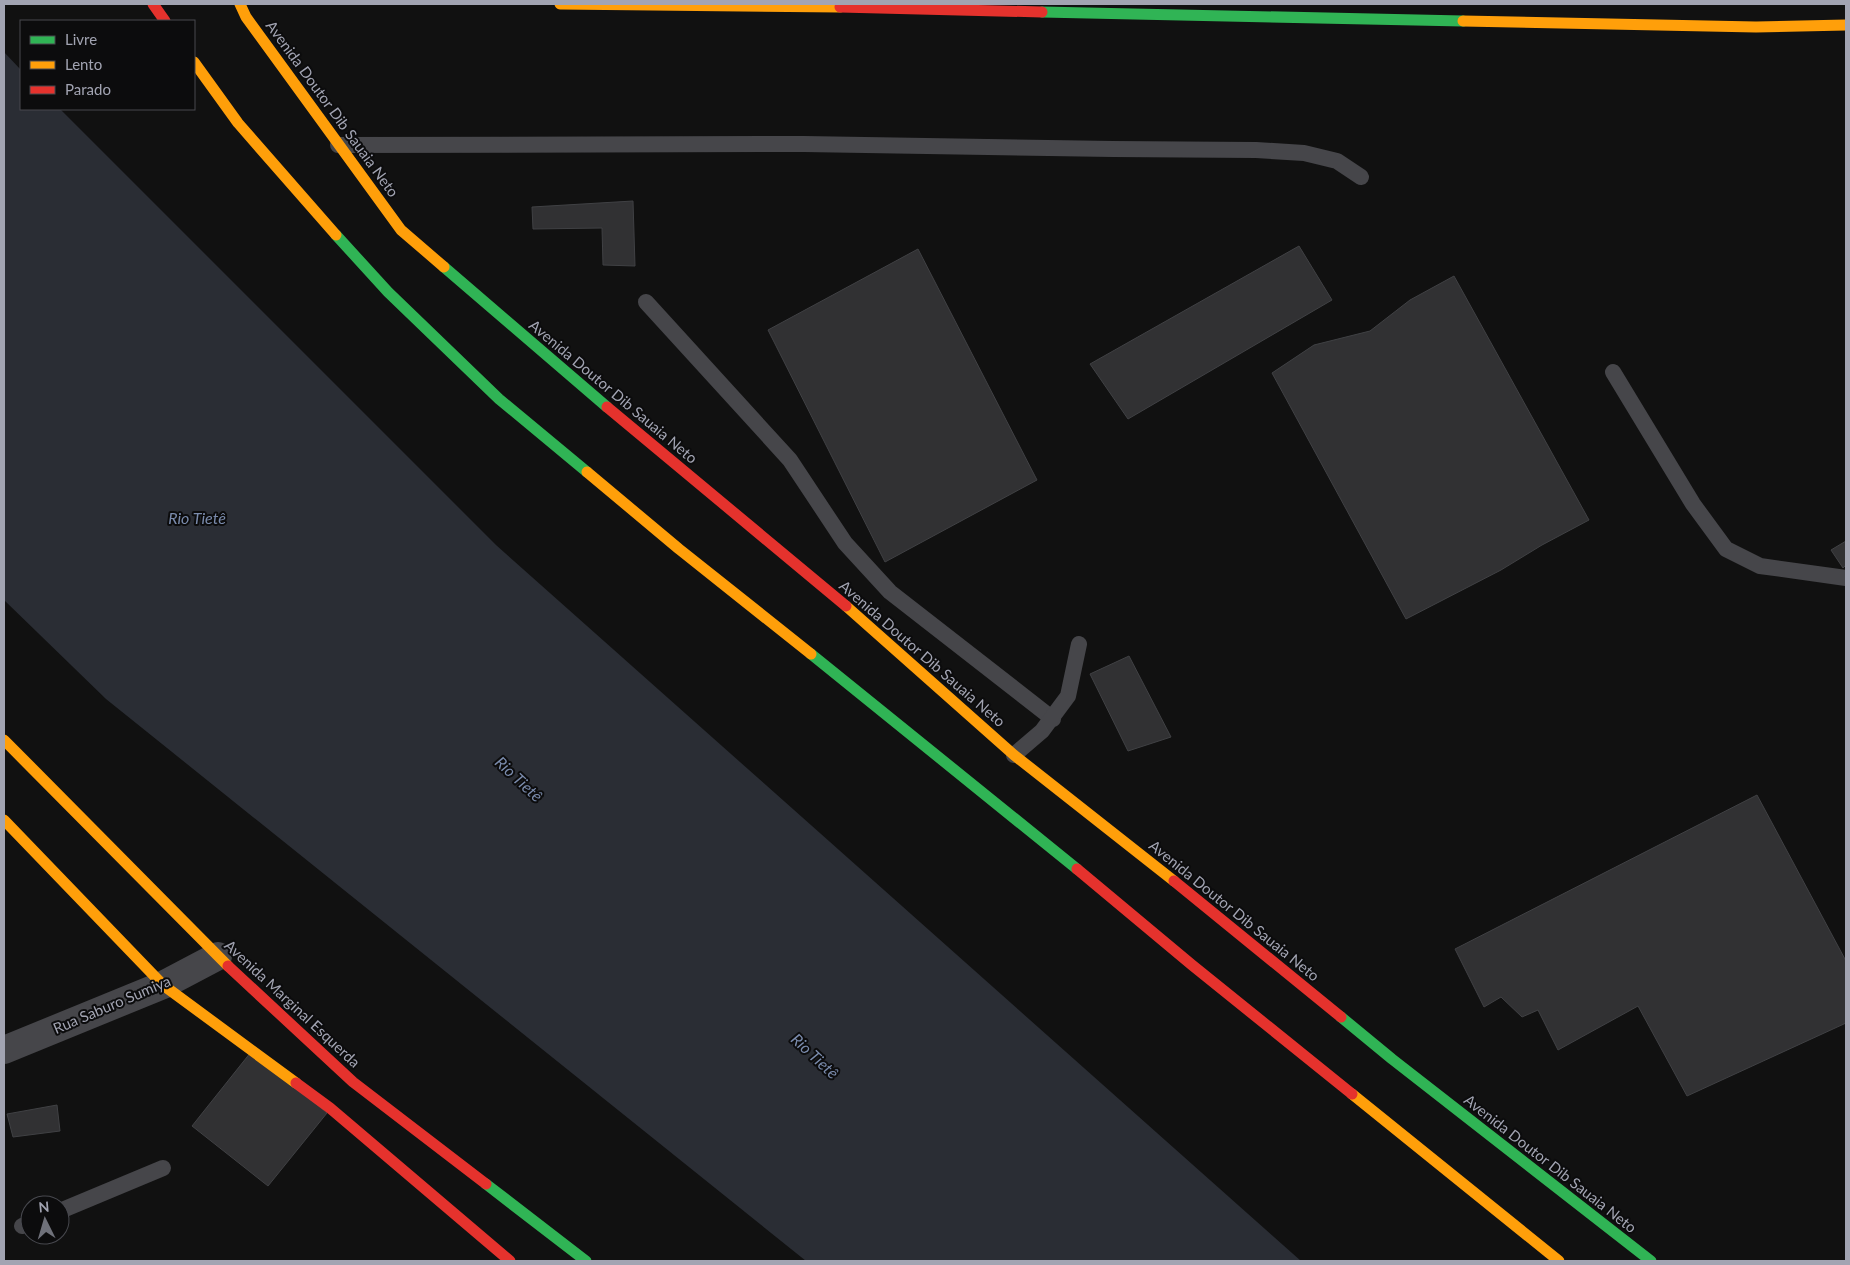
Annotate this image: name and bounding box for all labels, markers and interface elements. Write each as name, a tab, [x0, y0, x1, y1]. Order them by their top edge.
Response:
street label: Avenida Doutor Dib Sauaia Neto	[263, 17, 403, 200]
legend	[20, 20, 195, 110]
text: Livre	[65, 30, 97, 48]
text: Lento	[65, 55, 102, 73]
text: Parado	[65, 80, 111, 98]
street label: Avenida Doutor Dib Sauaia Neto	[526, 316, 701, 467]
water label: Rio Tietê	[168, 508, 226, 527]
street label: Avenida Doutor Dib Sauaia Neto	[836, 576, 1009, 730]
water label: Rio Tietê	[492, 752, 547, 805]
street label: Avenida Doutor Dib Sauaia Neto	[1146, 836, 1323, 985]
street label: Avenida Marginal Esquerda	[221, 936, 364, 1071]
street label: Rua Saburo Sumiya	[50, 971, 173, 1037]
water label: Rio Tietê	[788, 1029, 843, 1082]
street label: Avenida Doutor Dib Sauaia Neto	[1461, 1090, 1640, 1236]
north arrow	[20, 1195, 70, 1245]
text: N	[38, 1198, 50, 1215]

